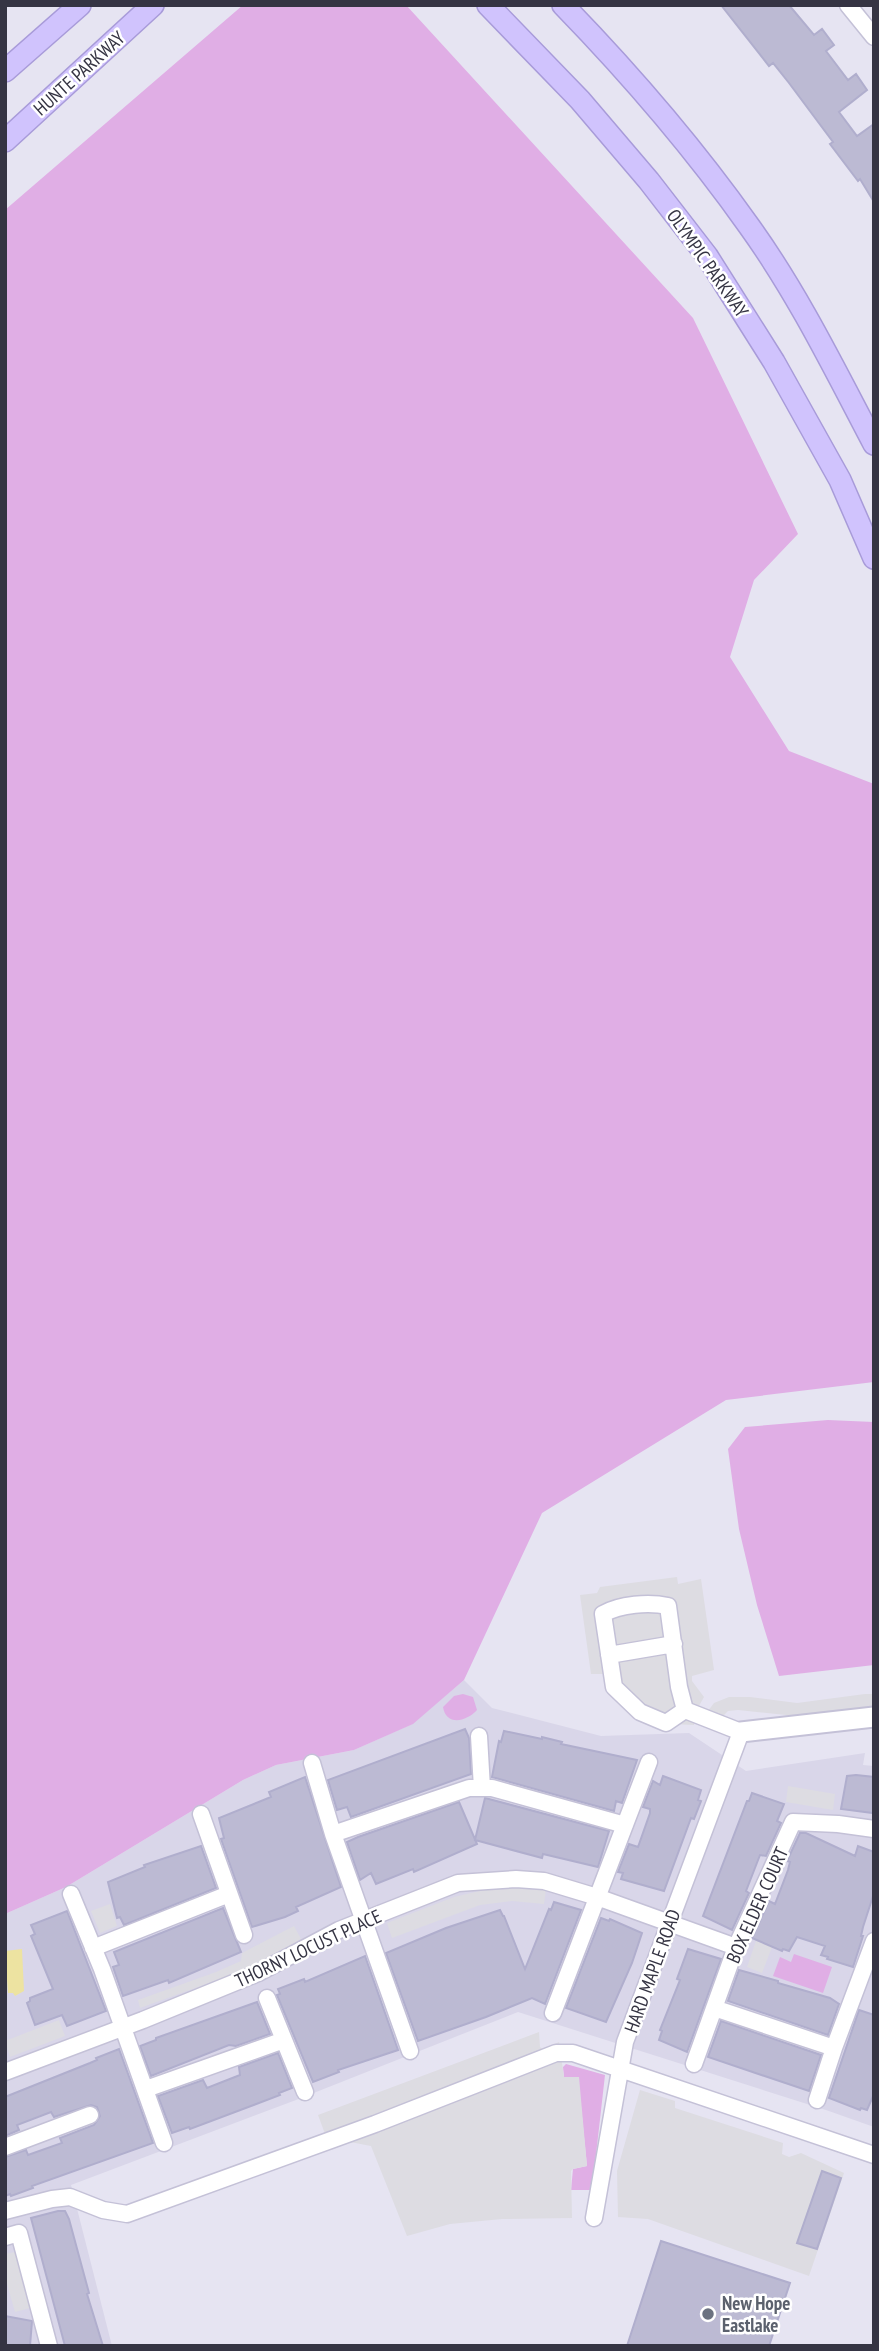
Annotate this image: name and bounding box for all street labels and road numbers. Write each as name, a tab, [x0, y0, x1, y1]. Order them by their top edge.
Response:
street label: HUNTE PARKWAY	[28, 25, 130, 120]
street label: OLYMPIC PARKWAY	[662, 204, 754, 322]
street label: BOX ELDER COURT	[721, 1843, 794, 1967]
street label: THORNY LOCUST PLACE	[231, 1904, 385, 1992]
street label: HARD MAPLE ROAD	[619, 1906, 685, 2036]

